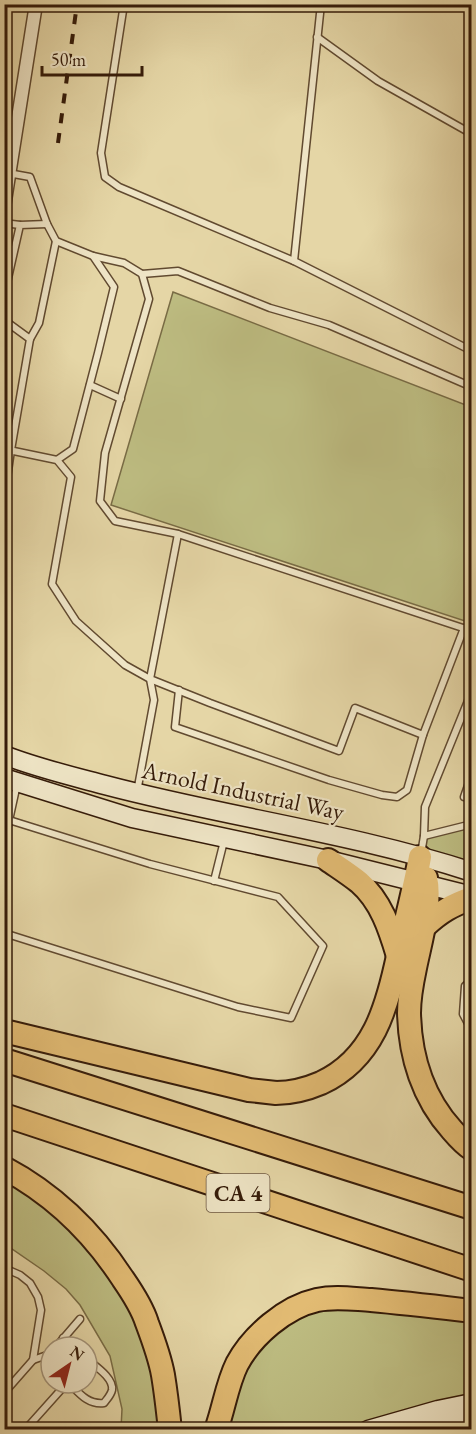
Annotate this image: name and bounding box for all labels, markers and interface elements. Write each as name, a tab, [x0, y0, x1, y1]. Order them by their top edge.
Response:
scale bar	[42, 39, 142, 77]
text: 50 m	[51, 48, 86, 71]
street label: Arnold Industrial Way	[138, 754, 347, 827]
road number: CA 4	[206, 1174, 270, 1212]
north arrow	[39, 1335, 99, 1395]
text: N	[66, 1341, 89, 1365]

